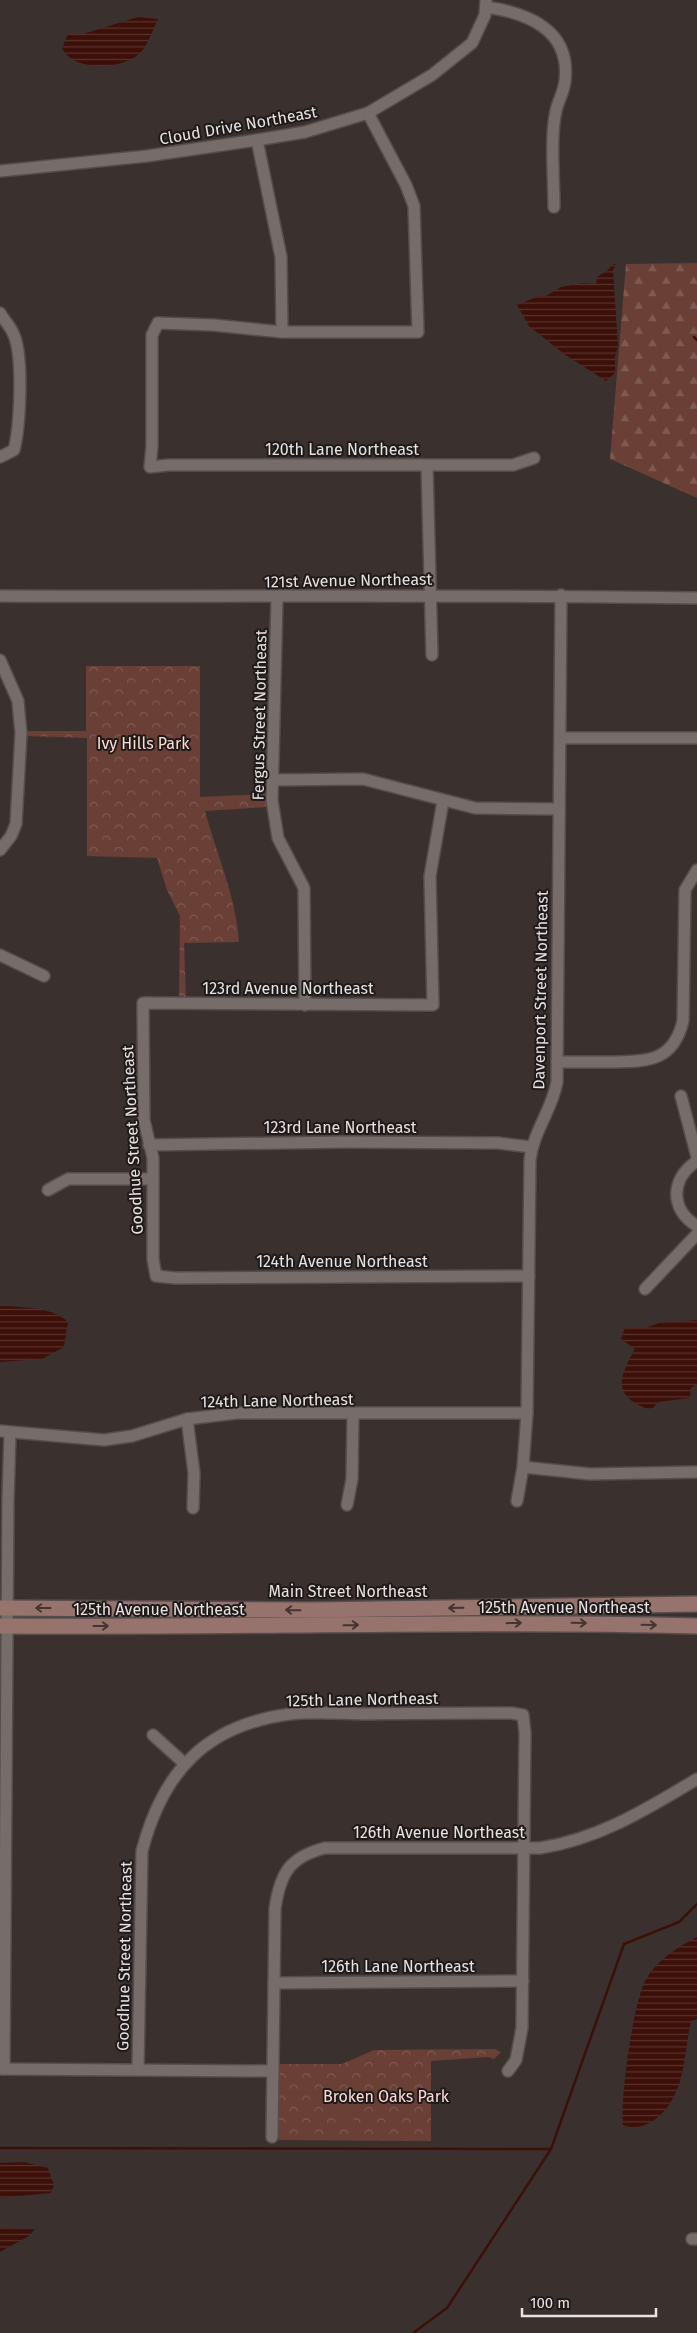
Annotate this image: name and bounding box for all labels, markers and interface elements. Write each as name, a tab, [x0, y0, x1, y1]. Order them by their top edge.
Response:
street label: Cloud Drive Northeast	[158, 102, 319, 149]
street label: 120th Lane Northeast	[265, 440, 419, 459]
street label: 121st Avenue Northeast	[264, 570, 432, 591]
street label: Fergus Street Northeast	[249, 629, 270, 801]
park label: Ivy Hills Park	[97, 734, 190, 753]
street label: Davenport Street Northeast	[529, 890, 552, 1090]
street label: 123rd Avenue Northeast	[202, 979, 374, 998]
street label: Goodhue Street Northeast	[118, 1045, 147, 1235]
street label: 123rd Lane Northeast	[263, 1118, 417, 1137]
street label: 124th Avenue Northeast	[256, 1252, 428, 1271]
street label: 124th Lane Northeast	[200, 1390, 354, 1411]
street label: Main Street Northeast	[269, 1582, 428, 1601]
street label: 125th Avenue Northeast	[478, 1598, 650, 1617]
street label: 125th Avenue Northeast	[73, 1600, 245, 1619]
one-way arrow	[36, 1603, 52, 1613]
one-way arrow	[448, 1603, 464, 1613]
one-way arrow	[286, 1605, 302, 1614]
one-way arrow	[505, 1618, 521, 1628]
one-way arrow	[571, 1619, 587, 1628]
one-way arrow	[342, 1620, 359, 1630]
one-way arrow	[640, 1620, 656, 1629]
one-way arrow	[92, 1621, 109, 1631]
street label: 125th Lane Northeast	[285, 1689, 439, 1710]
street label: 126th Avenue Northeast	[353, 1823, 525, 1842]
street label: Goodhue Street Northeast	[113, 1861, 136, 2051]
street label: 126th Lane Northeast	[321, 1957, 475, 1976]
park label: Broken Oaks Park	[323, 2087, 450, 2106]
scale bar	[522, 2286, 656, 2318]
text: 100 m	[530, 2294, 570, 2312]

